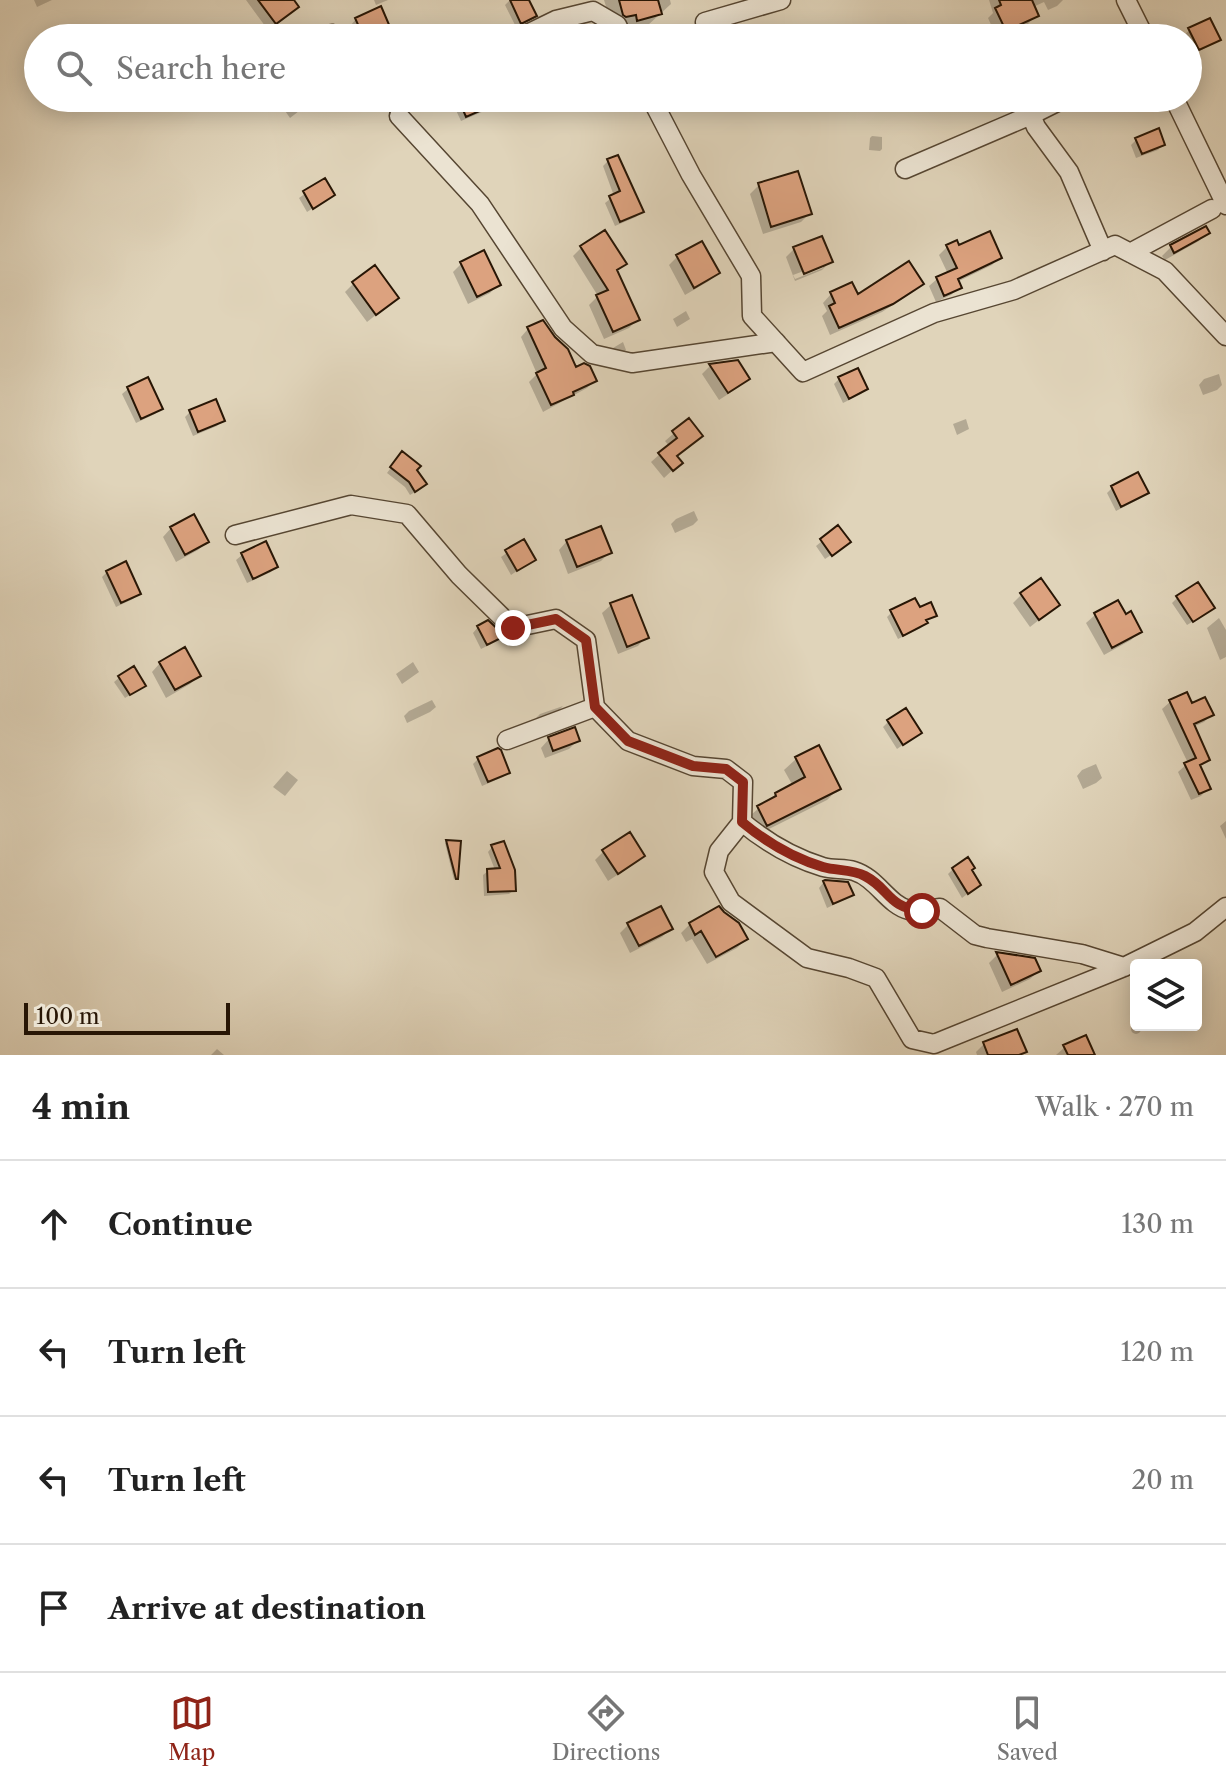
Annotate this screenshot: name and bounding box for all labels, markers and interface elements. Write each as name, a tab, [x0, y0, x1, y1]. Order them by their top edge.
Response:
search box	[24, 24, 1202, 112]
icon: search	[52, 46, 96, 90]
text: Search here	[116, 50, 286, 87]
route end	[495, 610, 531, 646]
route start	[904, 893, 940, 929]
map controls	[1130, 959, 1202, 1031]
button: layers	[1130, 959, 1202, 1031]
scale bar	[24, 999, 230, 1035]
text: 100 m	[36, 1003, 99, 1030]
text: 4 min	[32, 1086, 130, 1128]
text: Walk · 270 m	[1035, 1091, 1194, 1123]
icon: ahead	[32, 1202, 76, 1246]
text: Continue	[108, 1206, 253, 1243]
text: 130 m	[1121, 1208, 1194, 1240]
icon: left	[32, 1330, 76, 1374]
text: Turn left	[108, 1334, 245, 1371]
text: 120 m	[1120, 1336, 1194, 1368]
icon: left	[32, 1458, 76, 1502]
text: Turn left	[108, 1462, 245, 1499]
text: 20 m	[1131, 1464, 1194, 1496]
icon: arrive	[32, 1586, 76, 1630]
text: Arrive at destination	[108, 1590, 426, 1627]
tab: Map	[168, 1691, 215, 1766]
tab: Directions	[552, 1691, 660, 1766]
tab: Saved	[997, 1691, 1058, 1766]

